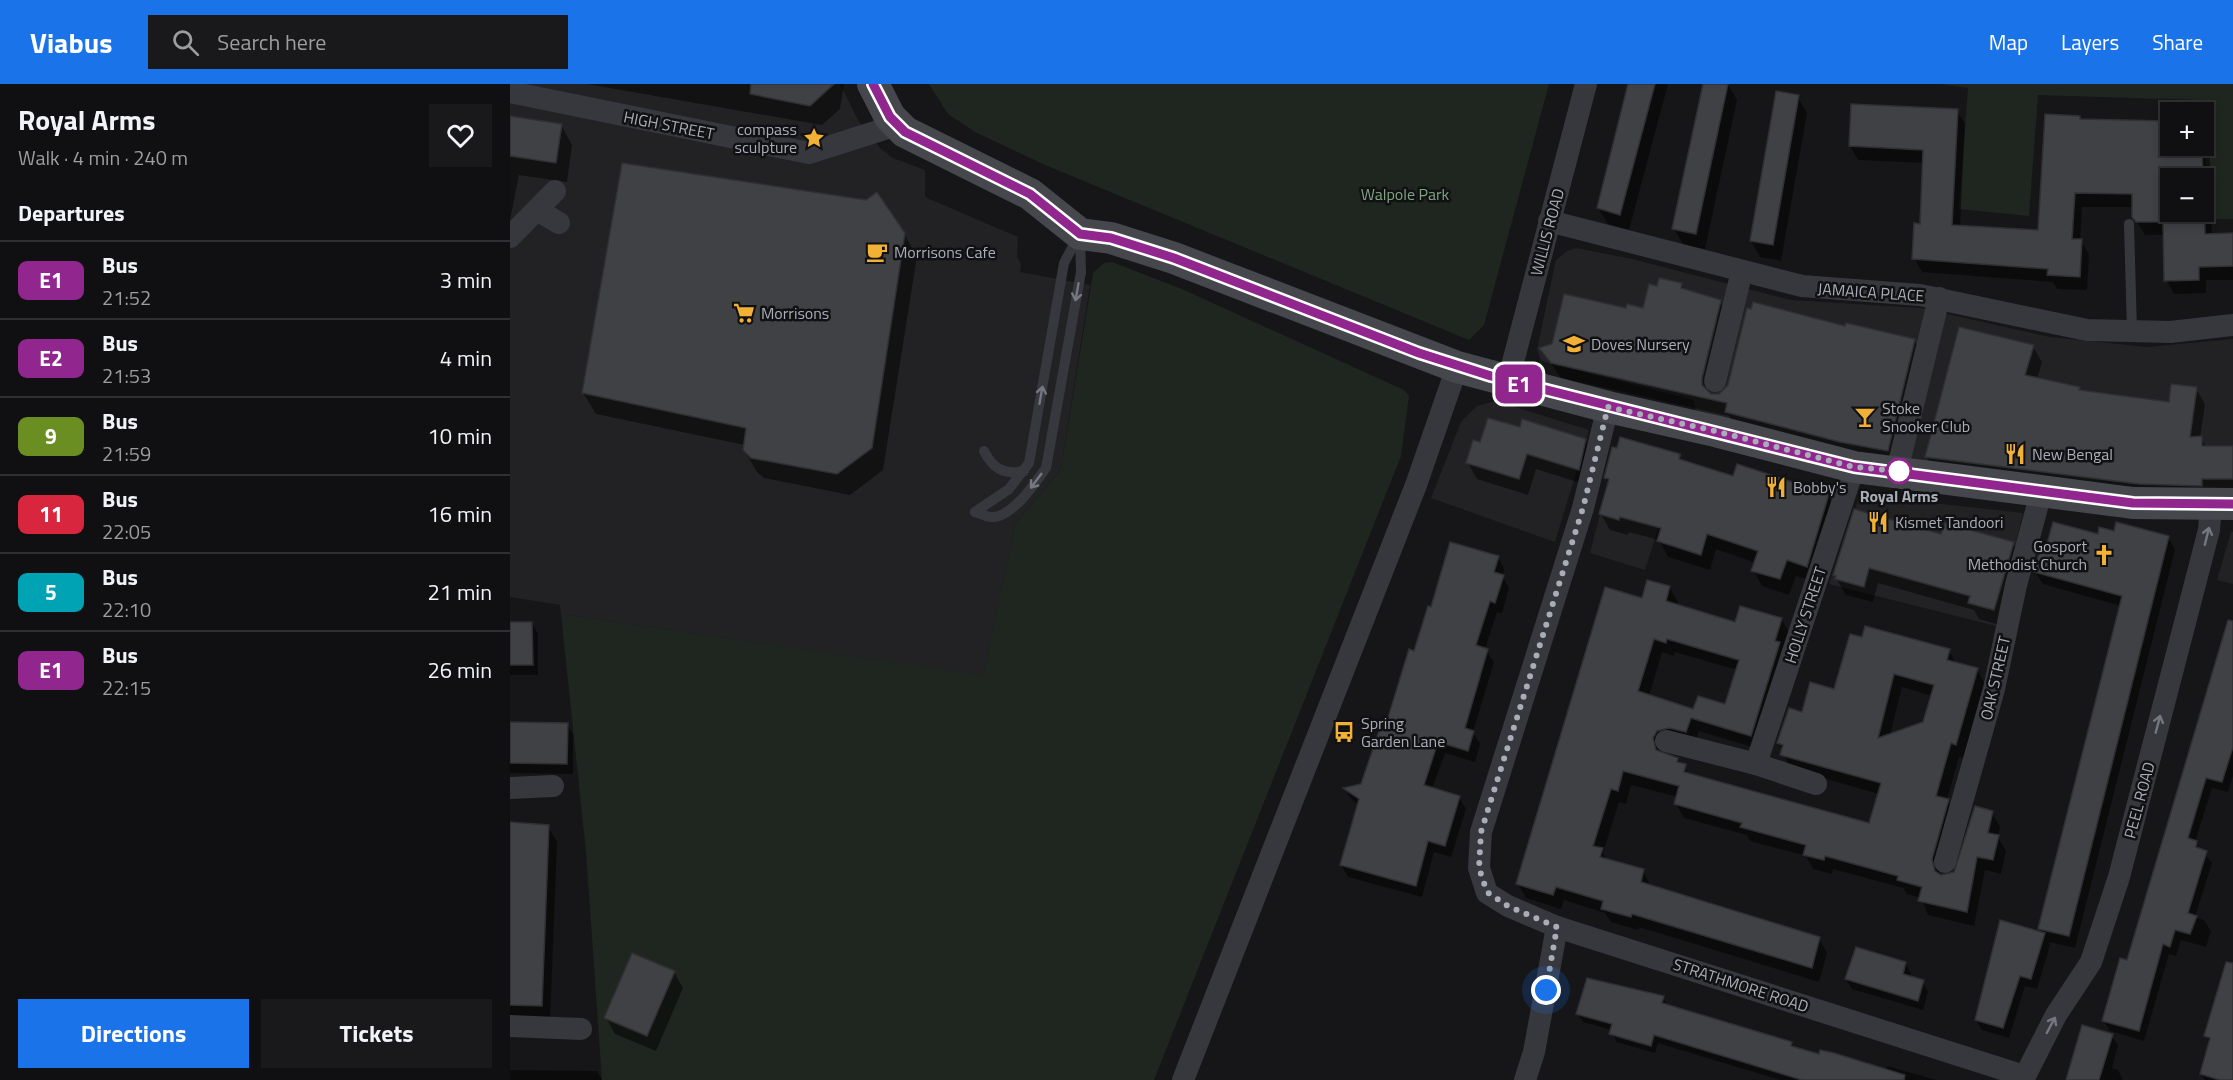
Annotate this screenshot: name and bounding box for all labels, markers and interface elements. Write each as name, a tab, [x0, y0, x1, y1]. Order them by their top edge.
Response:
search box	[148, 15, 568, 69]
text: Viabus	[30, 21, 112, 64]
text: Search here	[217, 25, 326, 59]
icon: search	[169, 26, 202, 59]
text: Map	[1989, 26, 2028, 58]
text: Layers	[2061, 26, 2119, 58]
text: Share	[2152, 26, 2203, 58]
text: Royal Arms	[18, 98, 156, 141]
map controls	[2160, 102, 2214, 222]
button: +	[2160, 102, 2214, 156]
button: heart	[429, 104, 492, 167]
street label: HIGH STREET	[622, 104, 717, 146]
place label: compass sculpture	[734, 117, 797, 159]
place icon: compass sculpture	[802, 126, 826, 150]
text: Walk · 4 min · 240 m	[18, 142, 188, 173]
button: −	[2160, 168, 2214, 222]
park label: Walpole Park	[1361, 182, 1450, 206]
street label: WILLIS ROAD	[1524, 186, 1570, 278]
text: Departures	[18, 196, 125, 230]
cafe icon: Morrisons Cafe	[865, 240, 889, 264]
place label: Morrisons Cafe	[894, 240, 996, 264]
text: Bus	[102, 248, 138, 282]
text: 3 min	[440, 263, 492, 297]
text: E1	[39, 264, 63, 296]
street label: JAMAICA PLACE	[1817, 276, 1925, 308]
one-way arrow	[1071, 281, 1082, 301]
text: 21:52	[102, 282, 151, 313]
supermarket icon: Morrisons	[732, 301, 756, 325]
place label: Morrisons	[761, 301, 829, 325]
text: Bus	[102, 326, 138, 360]
school or university icon: Doves Nursery	[1562, 332, 1586, 356]
place label: Doves Nursery	[1591, 332, 1690, 356]
text: 4 min	[440, 341, 492, 375]
text: E2	[39, 342, 63, 374]
text: 21:53	[102, 360, 151, 391]
line badge: E1	[1492, 364, 1546, 404]
text: E1	[1507, 368, 1531, 400]
one-way arrow	[1036, 386, 1047, 406]
place label: Stoke Snooker Club	[1882, 396, 1970, 438]
text: Bus	[102, 404, 138, 438]
bar icon: Stoke Snooker Club	[1853, 405, 1877, 429]
text: 10 min	[427, 419, 492, 453]
text: 9	[45, 420, 57, 452]
text: 21:59	[102, 438, 151, 469]
restaurant icon: New Bengal	[2003, 442, 2027, 466]
place label: New Bengal	[2032, 442, 2113, 466]
marker: Royal Arms	[1886, 458, 1912, 484]
one-way arrow	[1030, 472, 1043, 488]
restaurant icon: Bobby's	[1764, 475, 1788, 499]
place label: Bobby's	[1793, 475, 1846, 499]
text: Bus	[102, 482, 138, 516]
place label: Royal Arms	[1860, 484, 1938, 508]
text: 16 min	[427, 497, 492, 531]
text: 11	[39, 498, 63, 530]
restaurant icon: Kismet Tandoori	[1866, 510, 1890, 534]
place label: Kismet Tandoori	[1895, 510, 2004, 534]
text: 22:05	[102, 516, 151, 547]
one-way arrow	[2202, 527, 2214, 546]
place label: Gosport Methodist Church	[1968, 534, 2087, 576]
church icon: Gosport Methodist Church	[2092, 543, 2116, 567]
text: Bus	[102, 560, 138, 594]
street label: HOLLY STREET	[1778, 563, 1832, 666]
text: 21 min	[427, 575, 492, 609]
text: 5	[45, 576, 57, 608]
text: 22:10	[102, 594, 151, 625]
street label: OAK STREET	[1974, 633, 2016, 722]
text: Bus	[102, 638, 138, 672]
text: 26 min	[427, 653, 492, 687]
text: E1	[39, 654, 63, 686]
text: 22:15	[102, 672, 151, 703]
place label: Spring Garden Lane	[1361, 711, 1445, 753]
one-way arrow	[2153, 715, 2165, 734]
bus stop icon: Spring Garden Lane	[1332, 720, 1356, 744]
street label: PEEL ROAD	[2117, 759, 2161, 841]
street label: STRATHMORE ROAD	[1670, 952, 1812, 1018]
your location	[1531, 975, 1561, 1005]
button: Directions	[18, 999, 249, 1068]
button: Tickets	[261, 999, 492, 1068]
one-way arrow	[2046, 1016, 2058, 1034]

